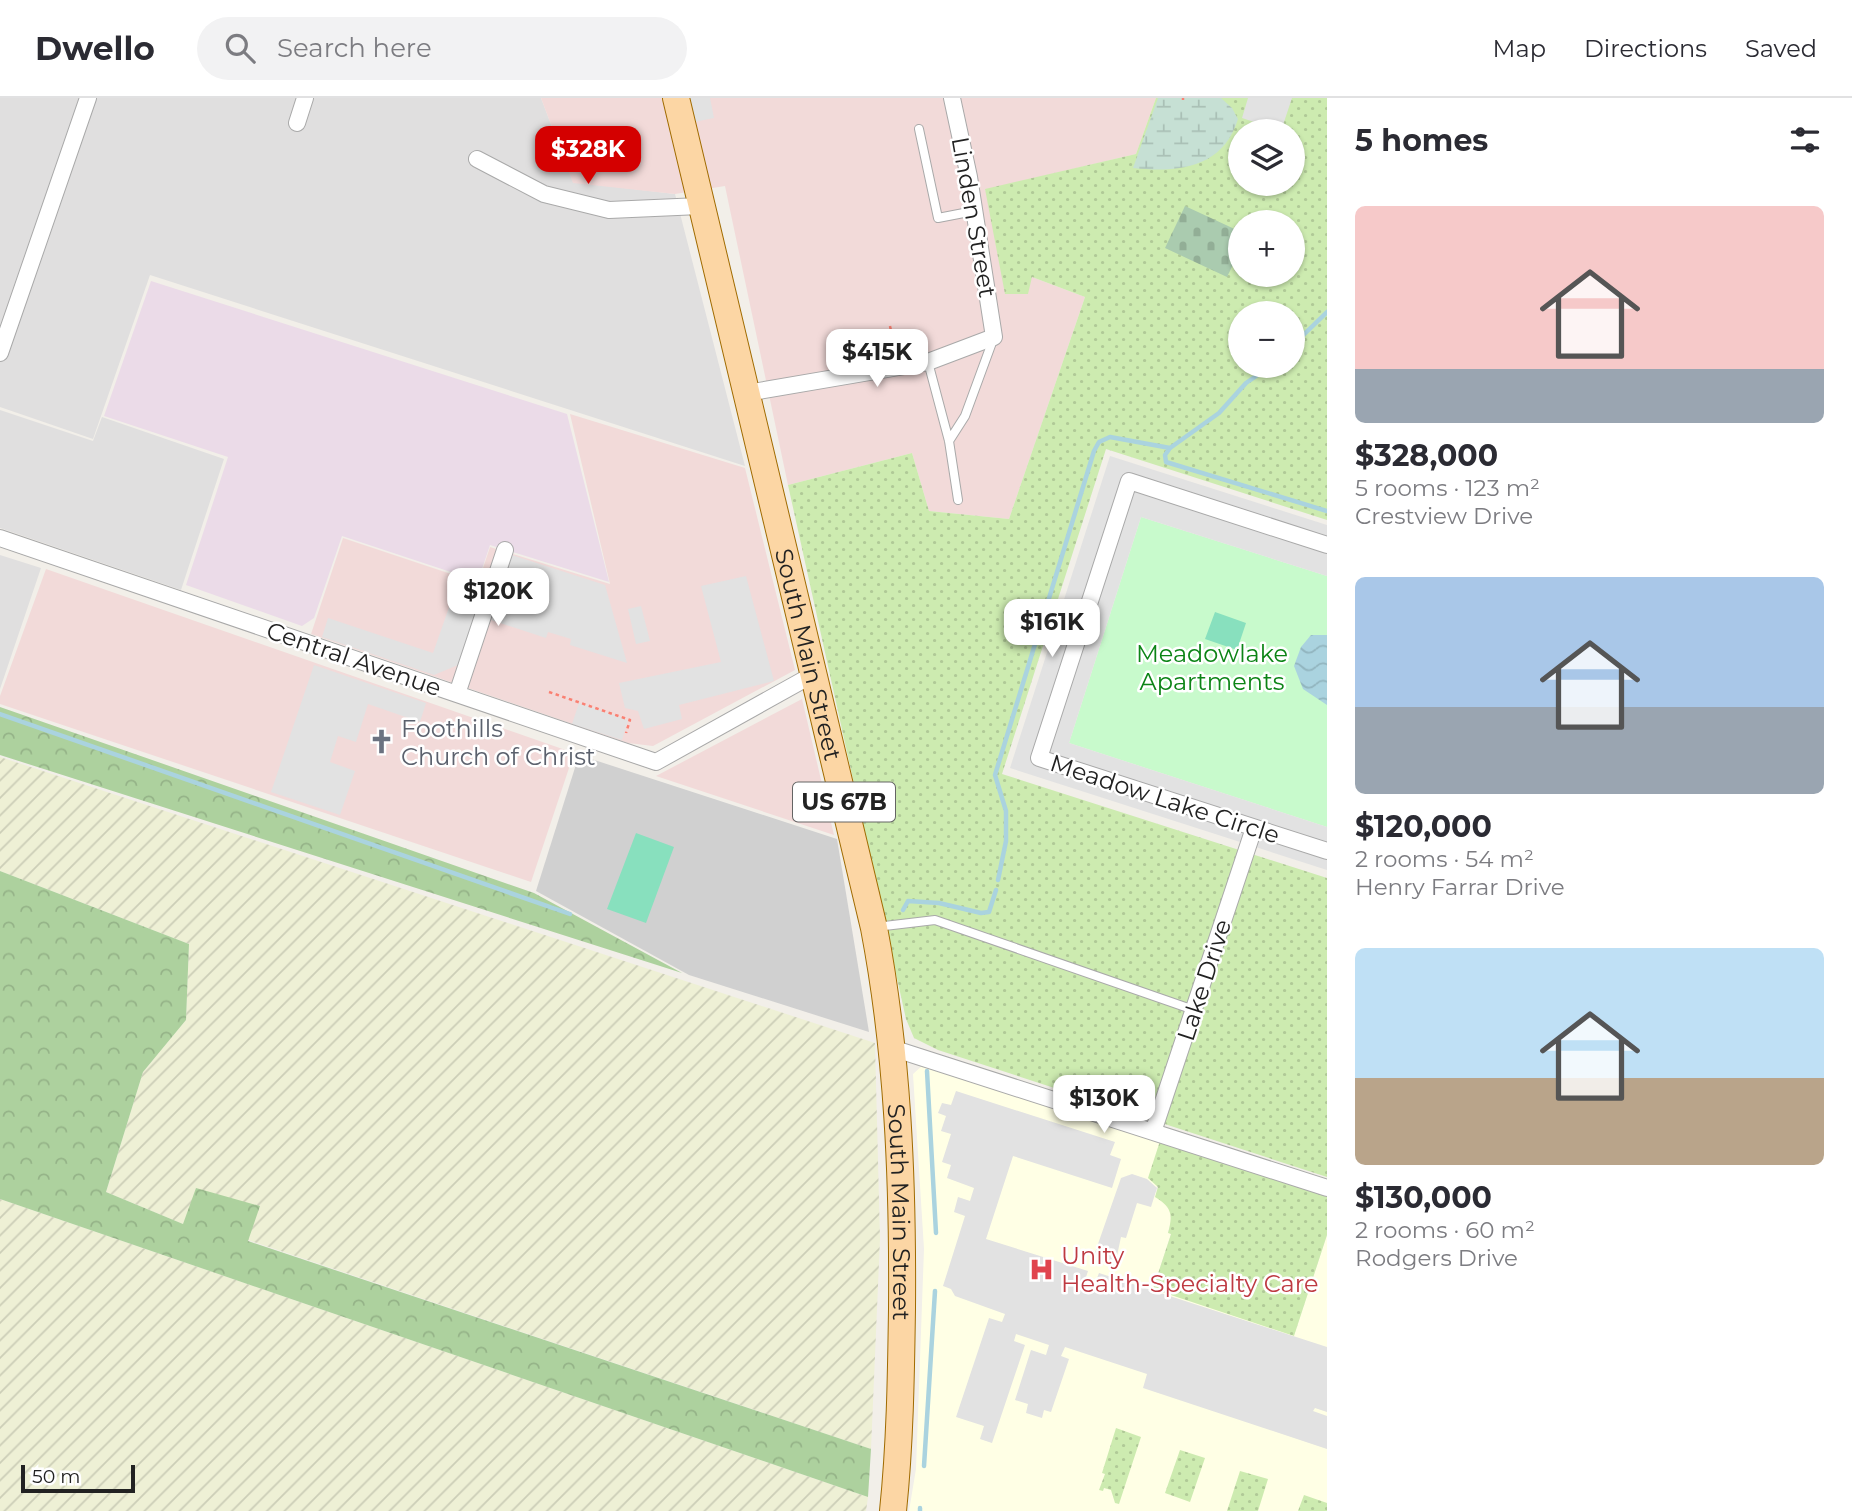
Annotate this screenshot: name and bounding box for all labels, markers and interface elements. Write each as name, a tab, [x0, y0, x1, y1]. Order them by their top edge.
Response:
search box	[197, 17, 687, 80]
text: Dwello	[35, 28, 155, 68]
icon: search	[221, 29, 259, 67]
text: Search here	[277, 32, 432, 64]
text: Map	[1493, 34, 1546, 63]
text: Directions	[1584, 34, 1707, 63]
text: Saved	[1745, 34, 1817, 63]
map controls	[1228, 119, 1305, 378]
button: layers	[1228, 119, 1305, 196]
icon: filters	[1786, 121, 1824, 159]
text: 5 homes	[1355, 122, 1488, 159]
pin: $328K	[539, 126, 637, 186]
street label: Linden Street	[946, 134, 1002, 300]
text: $328K	[551, 135, 625, 163]
button: +	[1228, 210, 1305, 287]
icon: home	[1527, 251, 1653, 377]
button: −	[1228, 301, 1305, 378]
pin: $415K	[828, 330, 926, 389]
text: $415K	[842, 338, 912, 366]
text: $328,000	[1355, 437, 1498, 474]
text: 5 rooms · 123 m²	[1355, 474, 1540, 502]
text: Crestview Drive	[1355, 502, 1533, 530]
street label: South Main Street	[769, 546, 848, 764]
pin: $120K	[449, 568, 547, 628]
text: $120K	[463, 577, 533, 605]
pin: $161K	[1003, 600, 1101, 659]
text: $161K	[1020, 608, 1084, 636]
street label: Central Avenue	[263, 615, 445, 703]
icon: home	[1527, 622, 1653, 748]
park label: Meadowlake Apartments	[1136, 639, 1288, 696]
place label: Foothills Church of Christ	[401, 714, 596, 771]
church icon: Foothills Church of Christ	[367, 728, 395, 756]
street label: Meadow Lake Circle	[1047, 748, 1283, 850]
road number: US 67B	[793, 782, 895, 822]
text: $120,000	[1355, 808, 1492, 845]
text: 2 rooms · 54 m²	[1355, 845, 1534, 873]
text: Henry Farrar Drive	[1355, 873, 1565, 901]
street label: Lake Drive	[1171, 916, 1237, 1044]
icon: home	[1527, 993, 1653, 1119]
pin: $130K	[1055, 1076, 1153, 1135]
text: $130K	[1069, 1084, 1139, 1112]
street label: South Main Street	[882, 1103, 917, 1321]
text: $130,000	[1355, 1179, 1492, 1216]
text: 2 rooms · 60 m²	[1355, 1216, 1535, 1244]
place label: Unity Health-Specialty Care	[1061, 1241, 1318, 1298]
text: Rodgers Drive	[1355, 1244, 1518, 1272]
hospital icon: Unity Health-Specialty Care	[1027, 1255, 1055, 1283]
scale bar	[21, 1462, 135, 1494]
text: 50 m	[32, 1465, 80, 1488]

